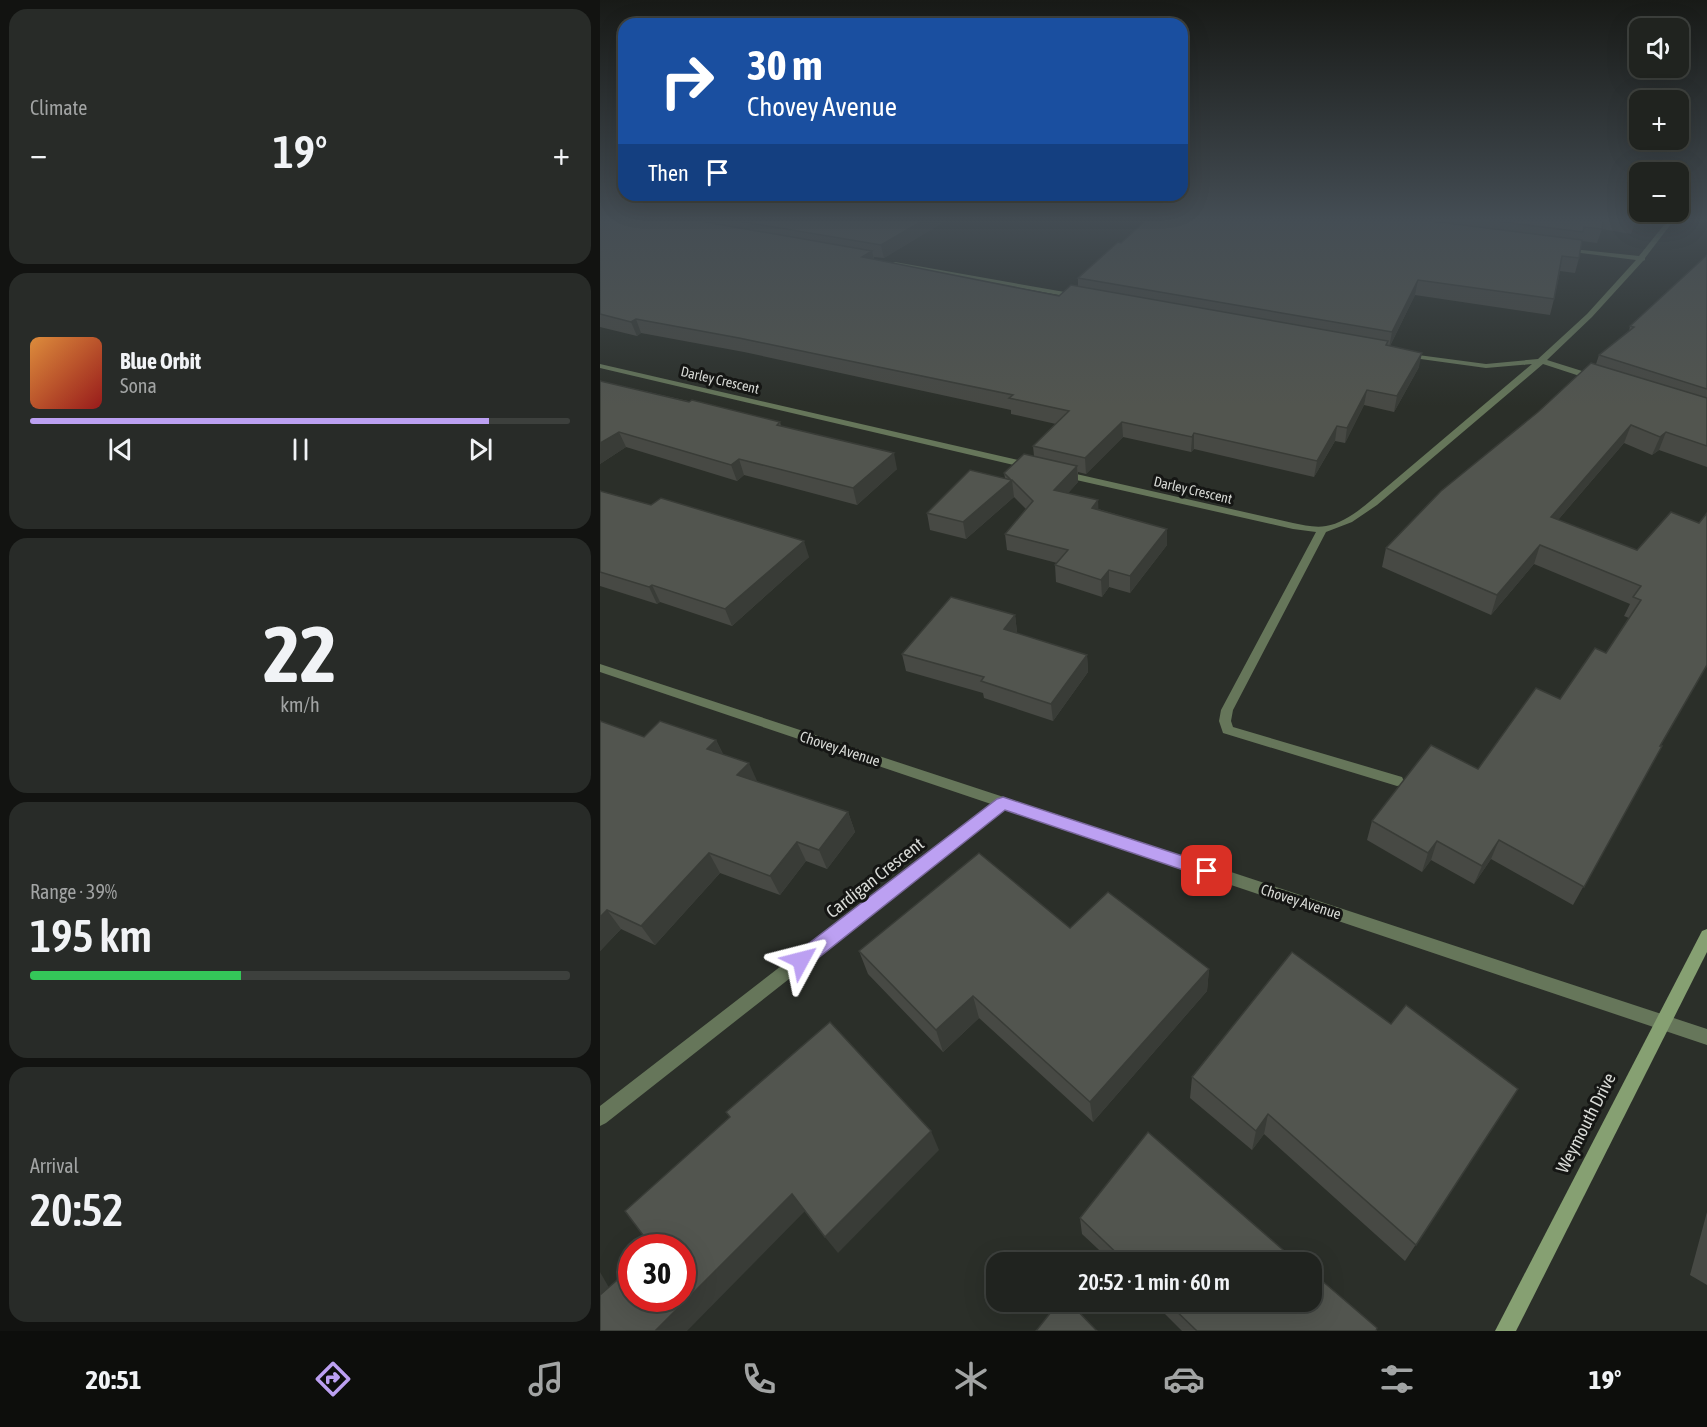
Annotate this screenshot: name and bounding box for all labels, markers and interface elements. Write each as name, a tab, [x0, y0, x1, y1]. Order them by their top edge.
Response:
map controls	[1629, 18, 1689, 222]
button: sound	[1629, 18, 1689, 78]
text: 30 m	[747, 41, 822, 89]
icon: right	[648, 42, 726, 120]
button: +	[1629, 90, 1689, 150]
text: Chovey Avenue	[747, 91, 897, 122]
text: Climate	[30, 96, 87, 119]
text: 19°	[273, 126, 327, 178]
text: −	[30, 134, 47, 172]
text: +	[553, 134, 570, 172]
icon: arrive	[701, 156, 734, 189]
text: Then	[648, 160, 689, 186]
button: −	[1629, 162, 1689, 222]
text: Blue Orbit	[120, 348, 201, 374]
street label: Darley Crescent	[679, 363, 761, 397]
text: Sona	[120, 374, 157, 397]
icon: previous	[104, 433, 137, 466]
icon: pause	[284, 433, 317, 466]
icon: next	[464, 433, 497, 466]
street label: Darley Crescent	[1152, 473, 1234, 507]
text: 22	[263, 609, 337, 699]
text: km/h	[280, 693, 320, 716]
street label: Chovey Avenue	[798, 728, 883, 770]
street label: Cardigan Crescent	[822, 833, 928, 922]
pin	[1181, 845, 1232, 896]
icon: arrive	[1190, 854, 1223, 887]
text: Range · 39%	[30, 880, 117, 903]
street label: Chovey Avenue	[1259, 881, 1344, 923]
text: 195 km	[30, 910, 152, 962]
position arrow	[769, 928, 833, 992]
street label: Weymouth Drive	[1551, 1069, 1620, 1176]
text: Arrival	[30, 1154, 79, 1177]
text: 20:52	[30, 1184, 124, 1236]
speed limit sign: 30	[618, 1234, 696, 1312]
text: 20:52 · 1 min · 60 m	[1078, 1269, 1230, 1295]
icon: directions	[312, 1358, 354, 1400]
icon: music	[525, 1358, 567, 1400]
icon: phone	[738, 1358, 780, 1400]
icon: climate	[950, 1358, 992, 1400]
icon: car	[1163, 1358, 1205, 1400]
icon: filters	[1376, 1358, 1418, 1400]
text: 20:51	[85, 1364, 141, 1395]
text: 19°	[1589, 1364, 1622, 1395]

